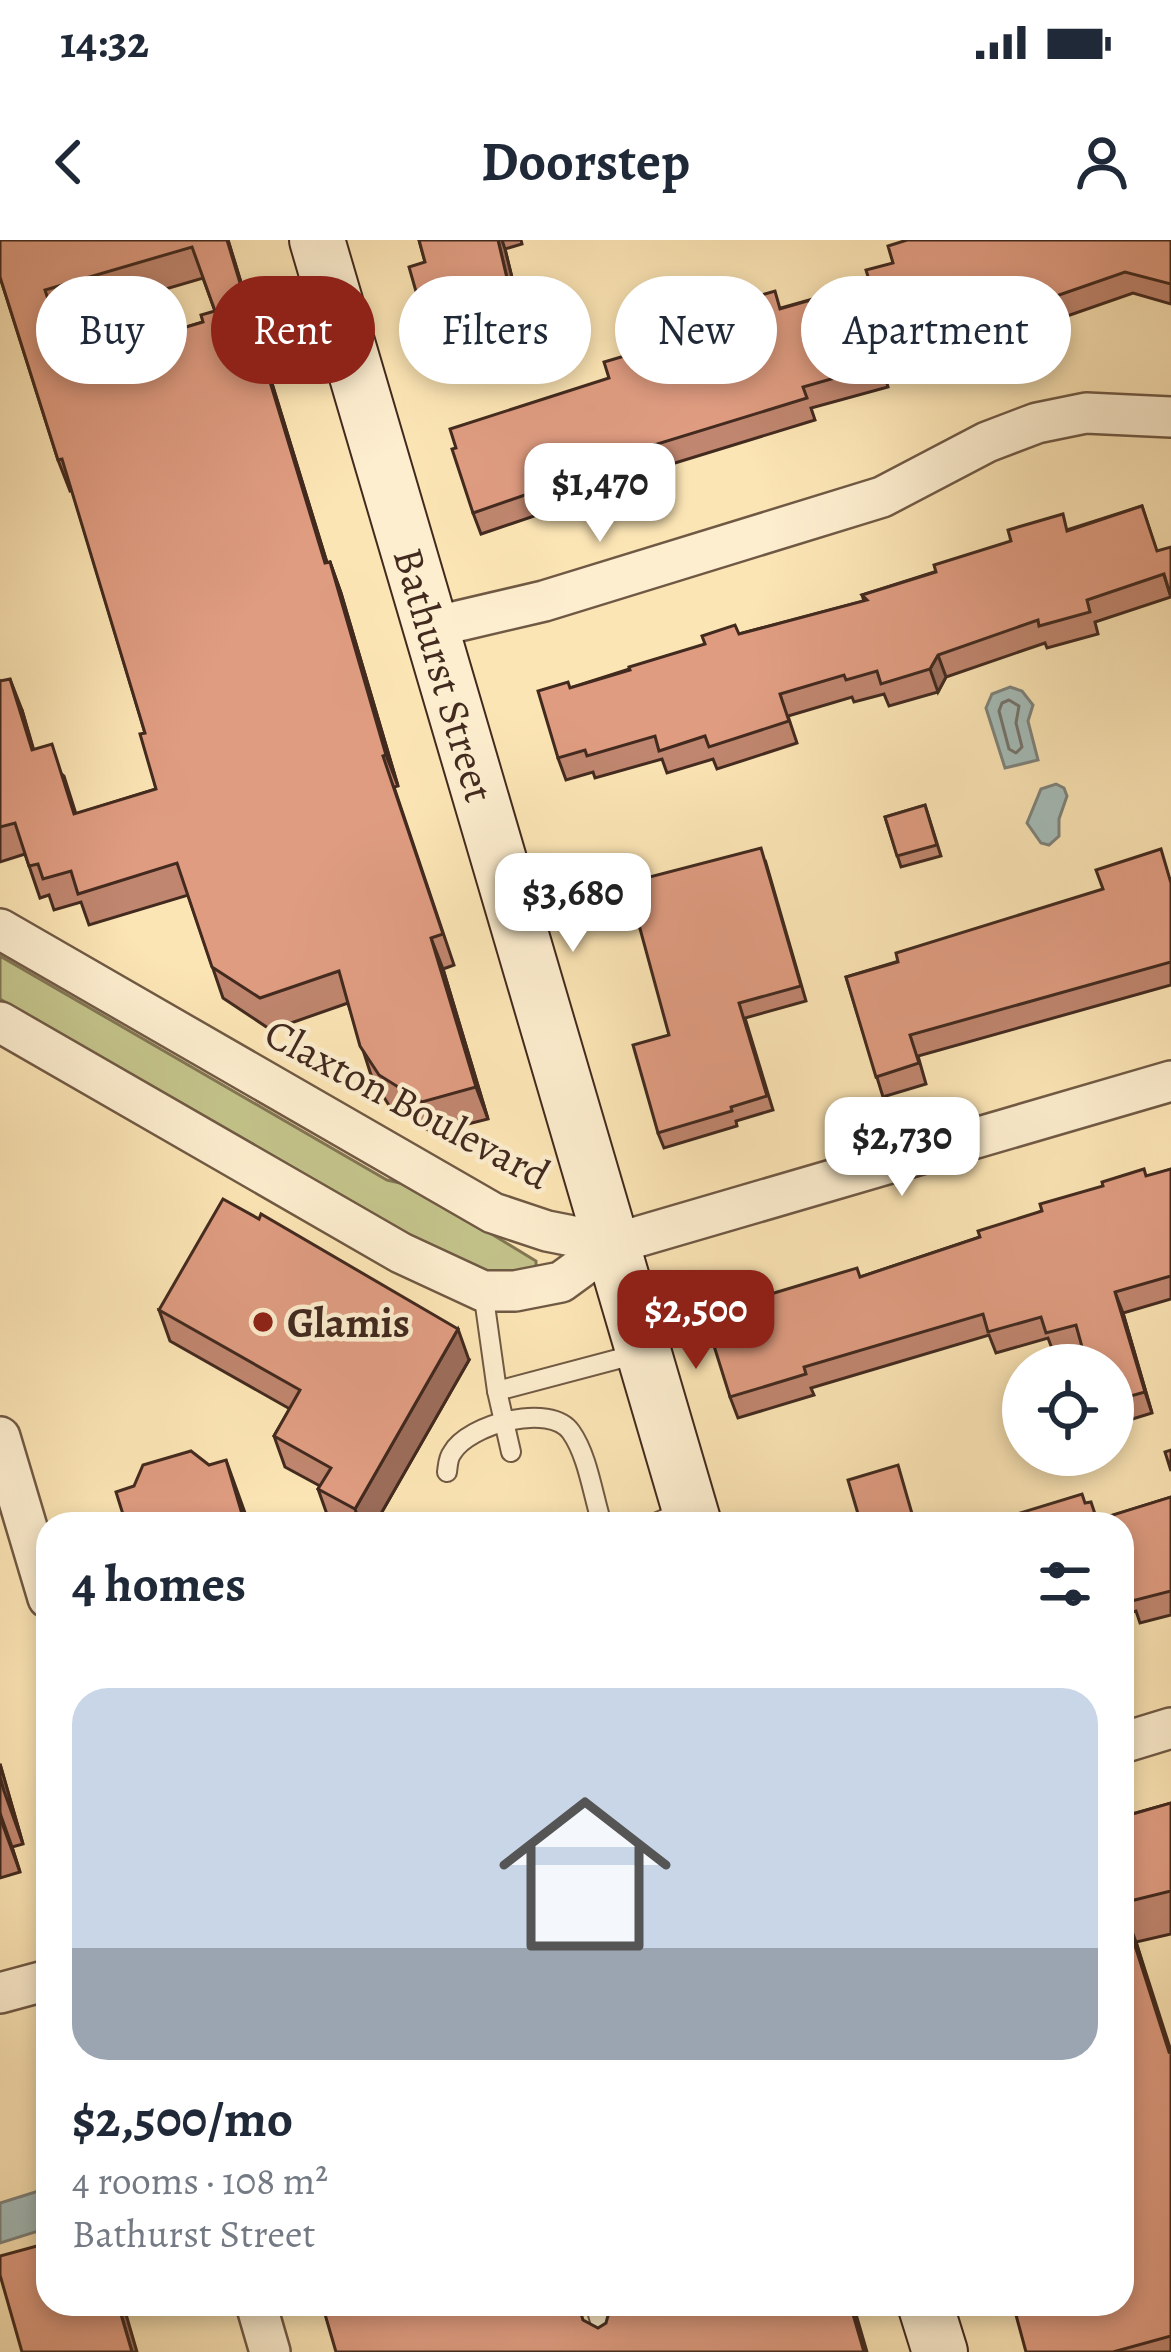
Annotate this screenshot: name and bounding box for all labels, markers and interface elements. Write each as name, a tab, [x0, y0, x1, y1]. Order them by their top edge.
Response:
text: 14:32	[60, 11, 149, 73]
text: Doorstep	[481, 125, 690, 199]
icon: back	[36, 129, 102, 195]
icon: person	[1069, 129, 1135, 195]
chip: Buy	[36, 276, 187, 384]
chip: Rent	[211, 276, 375, 384]
chip: Filters	[399, 276, 591, 384]
chip: New	[615, 276, 777, 384]
chip: Apartment	[801, 276, 1071, 384]
pin: $1,470	[502, 443, 698, 545]
text: $1,470	[551, 455, 649, 508]
street label: Bathurst Street	[380, 541, 508, 809]
pin: $3,680	[475, 853, 671, 955]
text: $3,680	[522, 865, 624, 918]
street label: Claxton Boulevard	[255, 1004, 561, 1203]
pin: $2,730	[804, 1097, 1000, 1199]
text: $2,730	[852, 1109, 952, 1162]
pin: $2,500	[598, 1270, 794, 1372]
text: $2,500	[644, 1282, 748, 1335]
place label: Glamis	[287, 1294, 410, 1351]
marker: Glamis	[250, 1309, 276, 1335]
map controls	[1002, 1344, 1134, 1476]
button: locate	[1002, 1344, 1134, 1476]
text: 4 homes	[72, 1549, 246, 1619]
icon: filters	[1032, 1551, 1098, 1617]
icon: home	[477, 1766, 693, 1982]
text: $2,500/mo	[72, 2084, 293, 2154]
text: 4 rooms · 108 m²	[72, 2154, 328, 2207]
text: Bathurst Street	[72, 2207, 315, 2260]

